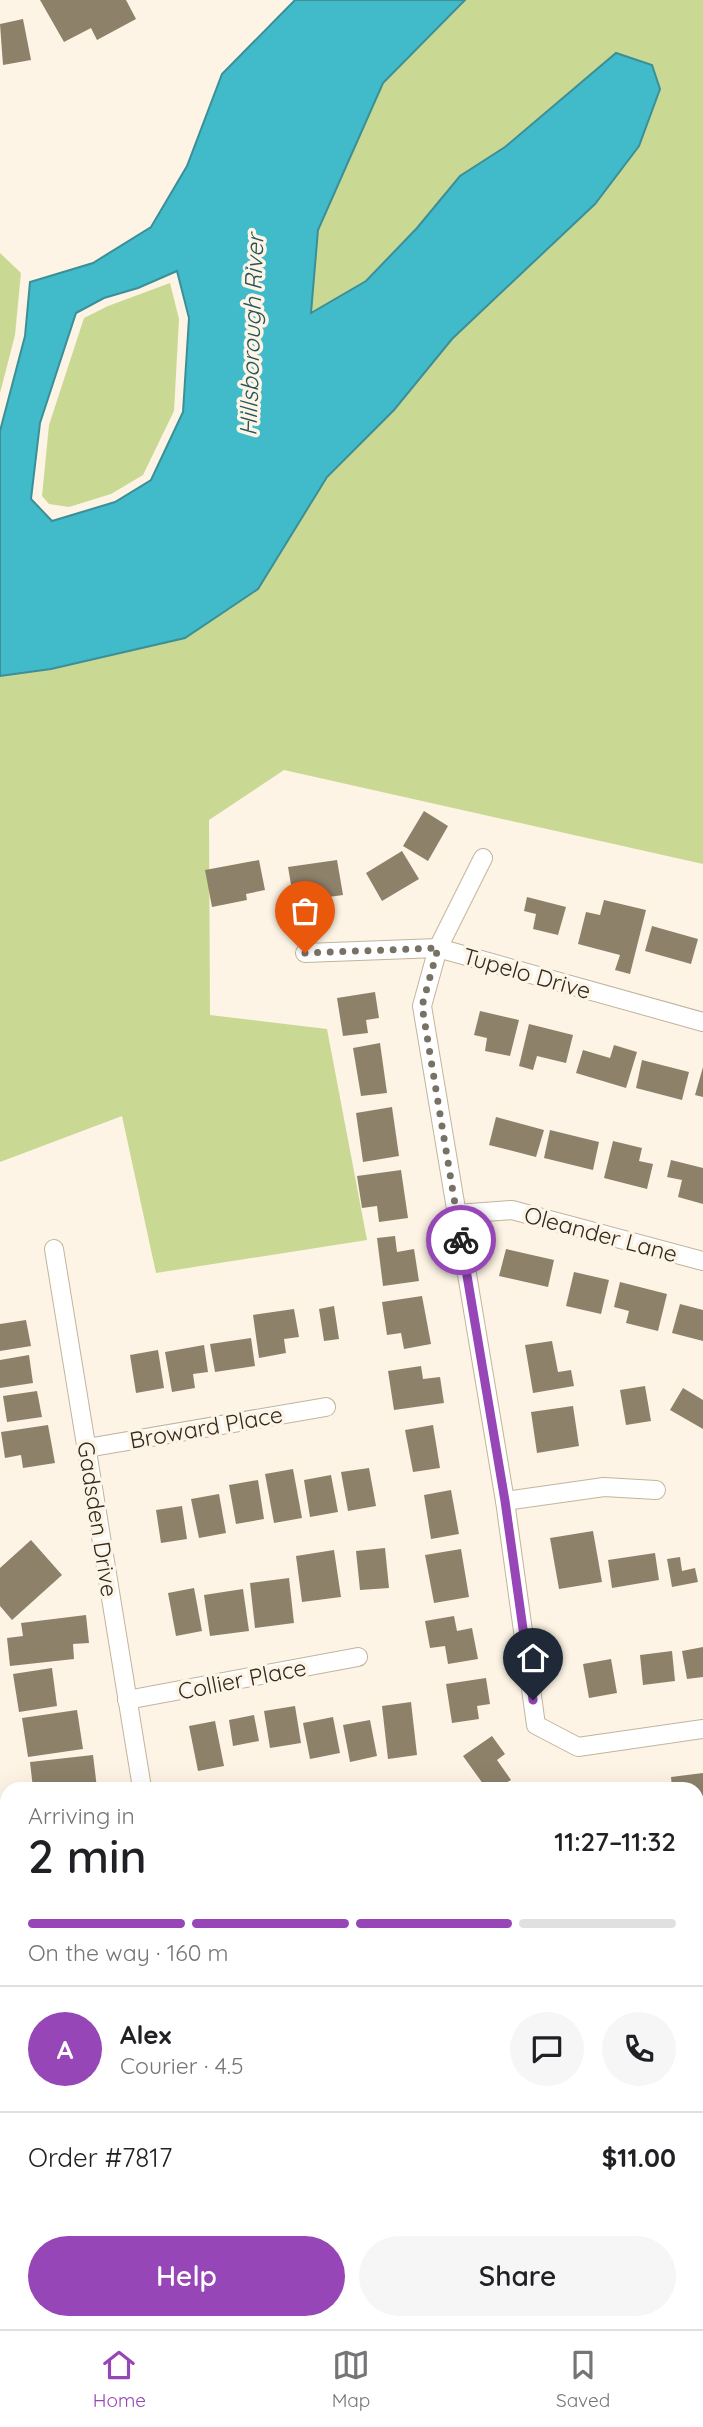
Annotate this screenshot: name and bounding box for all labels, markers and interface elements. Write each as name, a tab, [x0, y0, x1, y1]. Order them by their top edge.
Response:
water label: Hillsborough River	[232, 231, 270, 437]
pin	[275, 881, 335, 953]
icon: bag	[286, 892, 324, 930]
street label: Tupelo Drive	[460, 941, 594, 1005]
street label: Oleander Lane	[521, 1200, 681, 1268]
courier	[426, 1205, 496, 1275]
icon: bike	[442, 1221, 480, 1259]
street label: Broward Place	[127, 1399, 285, 1455]
street label: Gadsden Drive	[71, 1439, 125, 1599]
pin	[503, 1628, 563, 1700]
icon: home	[514, 1639, 552, 1677]
street label: Collier Place	[175, 1652, 309, 1706]
text: Arriving in	[28, 1801, 135, 1830]
text: 11:27–11:32	[554, 1825, 676, 1858]
text: 2 min	[28, 1827, 147, 1885]
text: On the way · 160 m	[28, 1938, 229, 1967]
button: chat	[510, 2012, 584, 2086]
button: phone	[602, 2012, 676, 2086]
text: Alex	[120, 2018, 171, 2051]
text: A	[57, 2033, 73, 2066]
text: Courier · 4.5	[120, 2051, 244, 2080]
text: Order #7817	[28, 2141, 172, 2174]
text: $11.00	[602, 2141, 676, 2174]
button: Help	[28, 2236, 345, 2316]
button: Share	[359, 2236, 676, 2316]
tab: Home	[93, 2346, 146, 2412]
tab: Map	[332, 2346, 370, 2412]
tab: Saved	[556, 2346, 610, 2412]

